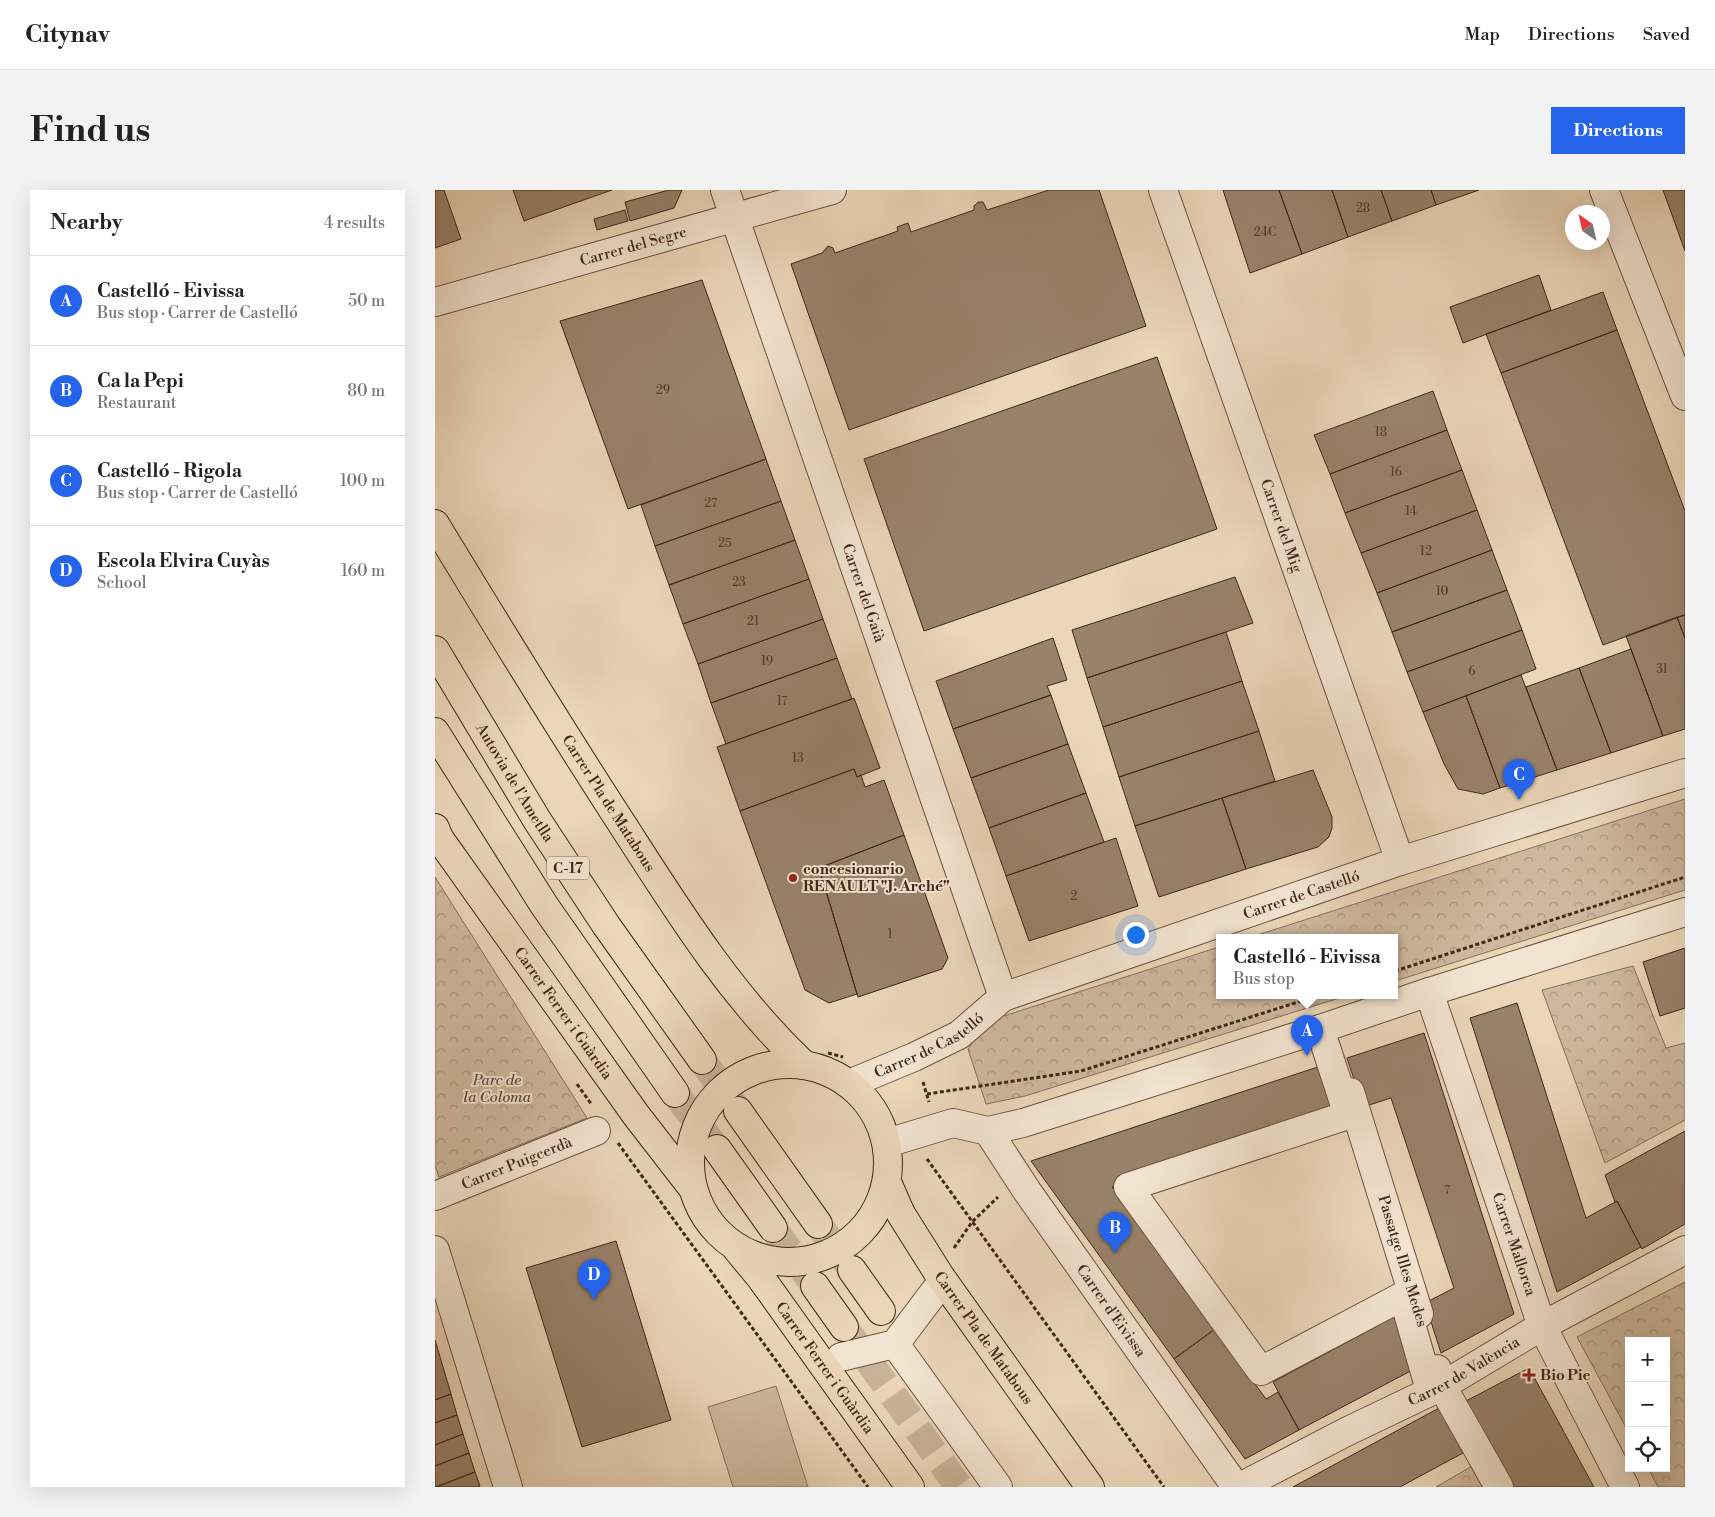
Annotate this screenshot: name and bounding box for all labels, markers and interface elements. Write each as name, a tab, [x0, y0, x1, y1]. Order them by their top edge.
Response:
text: Citynav	[25, 20, 110, 50]
text: Map	[1464, 23, 1500, 46]
text: Directions	[1528, 23, 1615, 46]
text: Saved	[1643, 23, 1690, 46]
button: Directions	[1551, 107, 1685, 154]
text: Find us	[30, 109, 150, 152]
house number: 28	[1356, 201, 1370, 216]
north arrow	[1565, 205, 1610, 250]
text: Nearby	[50, 210, 123, 236]
text: 4 results	[324, 213, 385, 233]
street label: Carrer del Segre	[578, 222, 689, 271]
house number: 24C	[1254, 225, 1276, 240]
text: Castelló - Eivissa	[97, 279, 245, 303]
text: A	[60, 291, 72, 311]
text: 50 m	[348, 291, 385, 311]
text: Bus stop · Carrer de Castelló	[97, 303, 298, 323]
text: Ca la Pepi	[97, 369, 184, 393]
text: B	[60, 381, 72, 401]
text: 80 m	[347, 381, 385, 401]
house number: 29	[656, 383, 670, 398]
text: Restaurant	[97, 393, 176, 413]
house number: 18	[1375, 425, 1387, 440]
text: Castelló - Rigola	[97, 459, 242, 483]
house number: 16	[1390, 465, 1402, 480]
text: C	[60, 471, 72, 491]
text: 100 m	[340, 471, 385, 491]
street label: Carrer del Mig	[1256, 477, 1306, 575]
text: Bus stop · Carrer de Castelló	[97, 483, 298, 503]
house number: 27	[705, 496, 717, 511]
house number: 14	[1405, 504, 1417, 519]
house number: 25	[718, 536, 732, 551]
street label: Carrer del Gaià	[838, 541, 889, 645]
house number: 12	[1420, 544, 1432, 559]
text: Escola Elvira Cuyàs	[97, 549, 270, 573]
text: D	[60, 561, 72, 581]
text: 160 m	[341, 561, 385, 581]
text: School	[97, 573, 146, 593]
house number: 23	[732, 575, 746, 590]
house number: 10	[1436, 584, 1448, 599]
house number: 21	[747, 614, 760, 629]
house number: 19	[761, 654, 773, 669]
house number: 31	[1656, 662, 1669, 677]
house number: 6	[1468, 664, 1476, 679]
house number: 17	[777, 694, 787, 709]
street label: Autovia de l'Ametlla	[471, 719, 558, 846]
street label: Carrer Pla de Matabous	[558, 732, 659, 876]
house number: 13	[792, 751, 804, 766]
pin: C	[1503, 759, 1535, 800]
road number: C-17	[547, 856, 589, 880]
place label: concesionario RENAULT "J. Arché"	[803, 860, 950, 896]
street label: Carrer de Castelló	[1241, 866, 1362, 924]
marker: concesionario RENAULT "J. Arché"	[787, 872, 799, 884]
house number: 2	[1071, 889, 1078, 904]
your location	[1123, 922, 1149, 948]
house number: 1	[887, 927, 893, 942]
popup	[1216, 934, 1398, 999]
street label: Carrer Ferrer i Guàrdia	[510, 944, 617, 1084]
text: Castelló - Eivissa	[1233, 945, 1381, 969]
text: Bus stop	[1233, 969, 1295, 989]
street label: Carrer de Castelló	[871, 1009, 988, 1083]
pin: A	[1291, 1015, 1323, 1056]
park label: Parc de la Coloma	[463, 1071, 532, 1107]
street label: Carrer Puigcerdà	[459, 1133, 575, 1194]
house number: 7	[1444, 1183, 1450, 1198]
street label: Carrer Mallorca	[1487, 1190, 1540, 1299]
street label: Passatge Illes Medes	[1373, 1193, 1432, 1329]
pin: B	[1099, 1212, 1131, 1253]
pin: D	[578, 1259, 610, 1300]
street label: Carrer d'Eivissa	[1072, 1261, 1150, 1361]
street label: Carrer Pla de Matabous	[930, 1268, 1037, 1408]
street label: Carrer Ferrer i Guàrdia	[771, 1298, 878, 1438]
street label: Carrer de València	[1405, 1332, 1524, 1411]
map controls	[1625, 1337, 1670, 1472]
button: +	[1625, 1337, 1670, 1382]
place label: Bio Pie	[1540, 1366, 1591, 1385]
marker: Bio Pie	[1522, 1368, 1536, 1382]
button: −	[1625, 1382, 1670, 1427]
button: locate	[1625, 1427, 1670, 1472]

